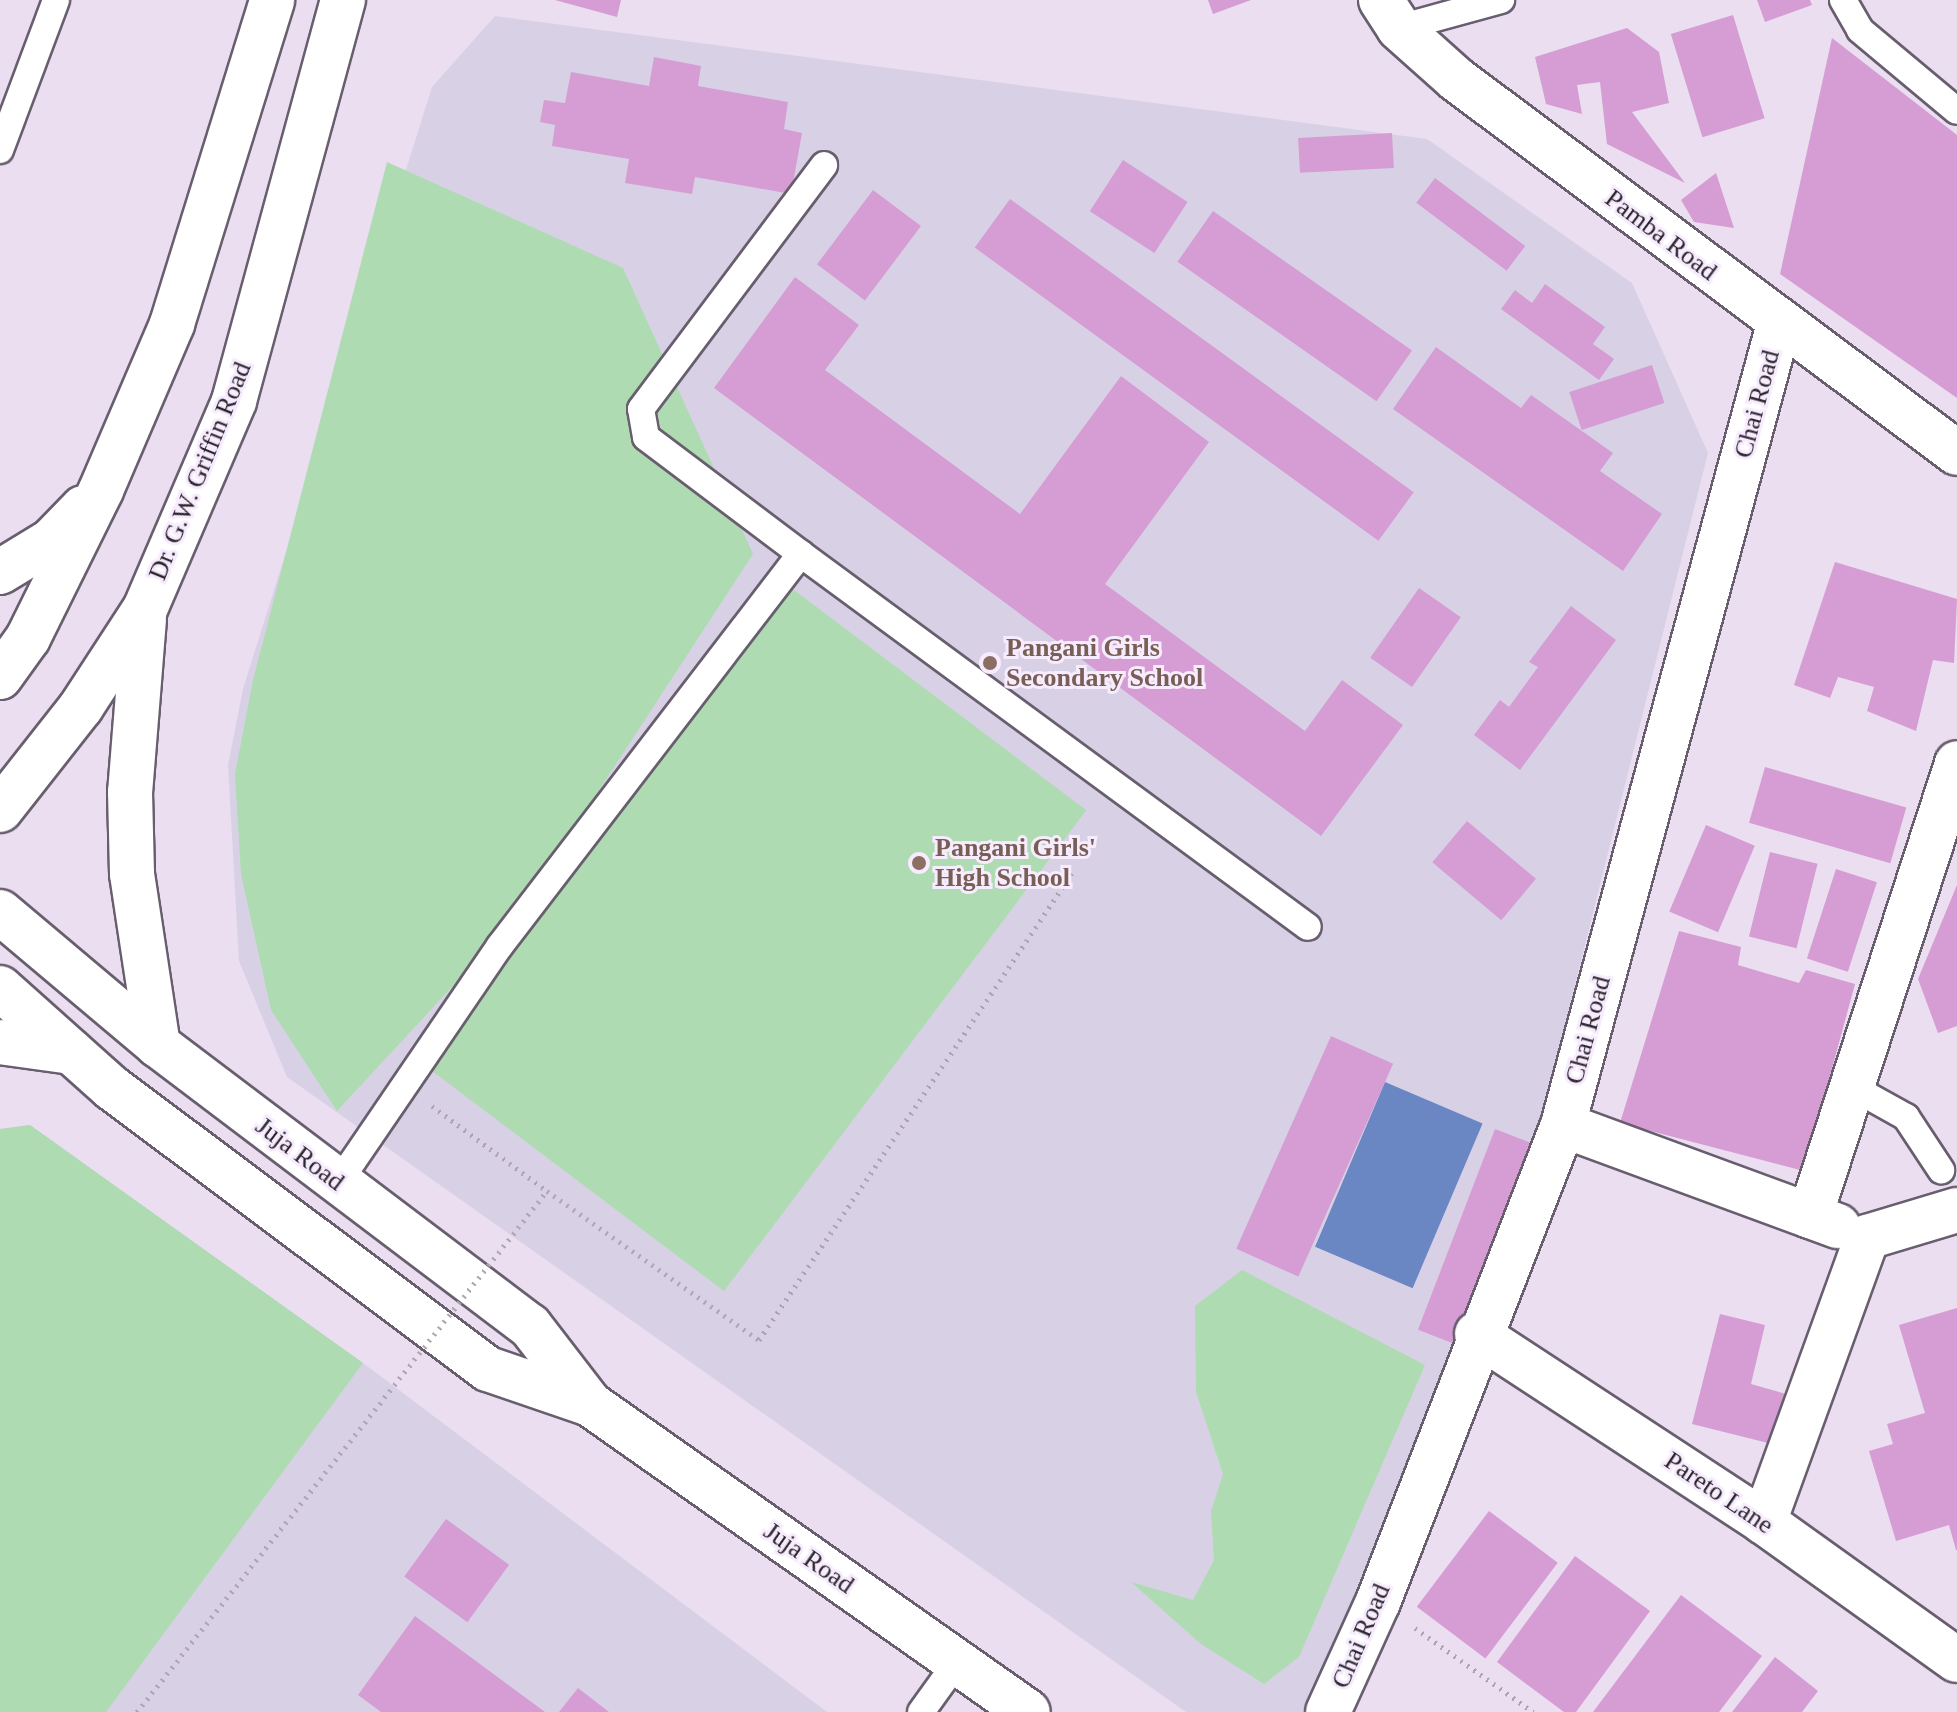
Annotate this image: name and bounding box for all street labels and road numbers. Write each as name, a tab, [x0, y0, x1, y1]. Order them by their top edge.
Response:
street label: Pamba Road	[1599, 183, 1723, 287]
street label: Chai Road	[1728, 347, 1786, 461]
street label: Dr. G.W. Griffin Road	[142, 357, 258, 585]
street label: Chai Road	[1559, 973, 1617, 1087]
street label: Juja Road	[249, 1110, 351, 1198]
street label: Pareto Lane	[1659, 1445, 1779, 1541]
street label: Juja Road	[758, 1516, 860, 1600]
street label: Chai Road	[1325, 1579, 1397, 1693]

